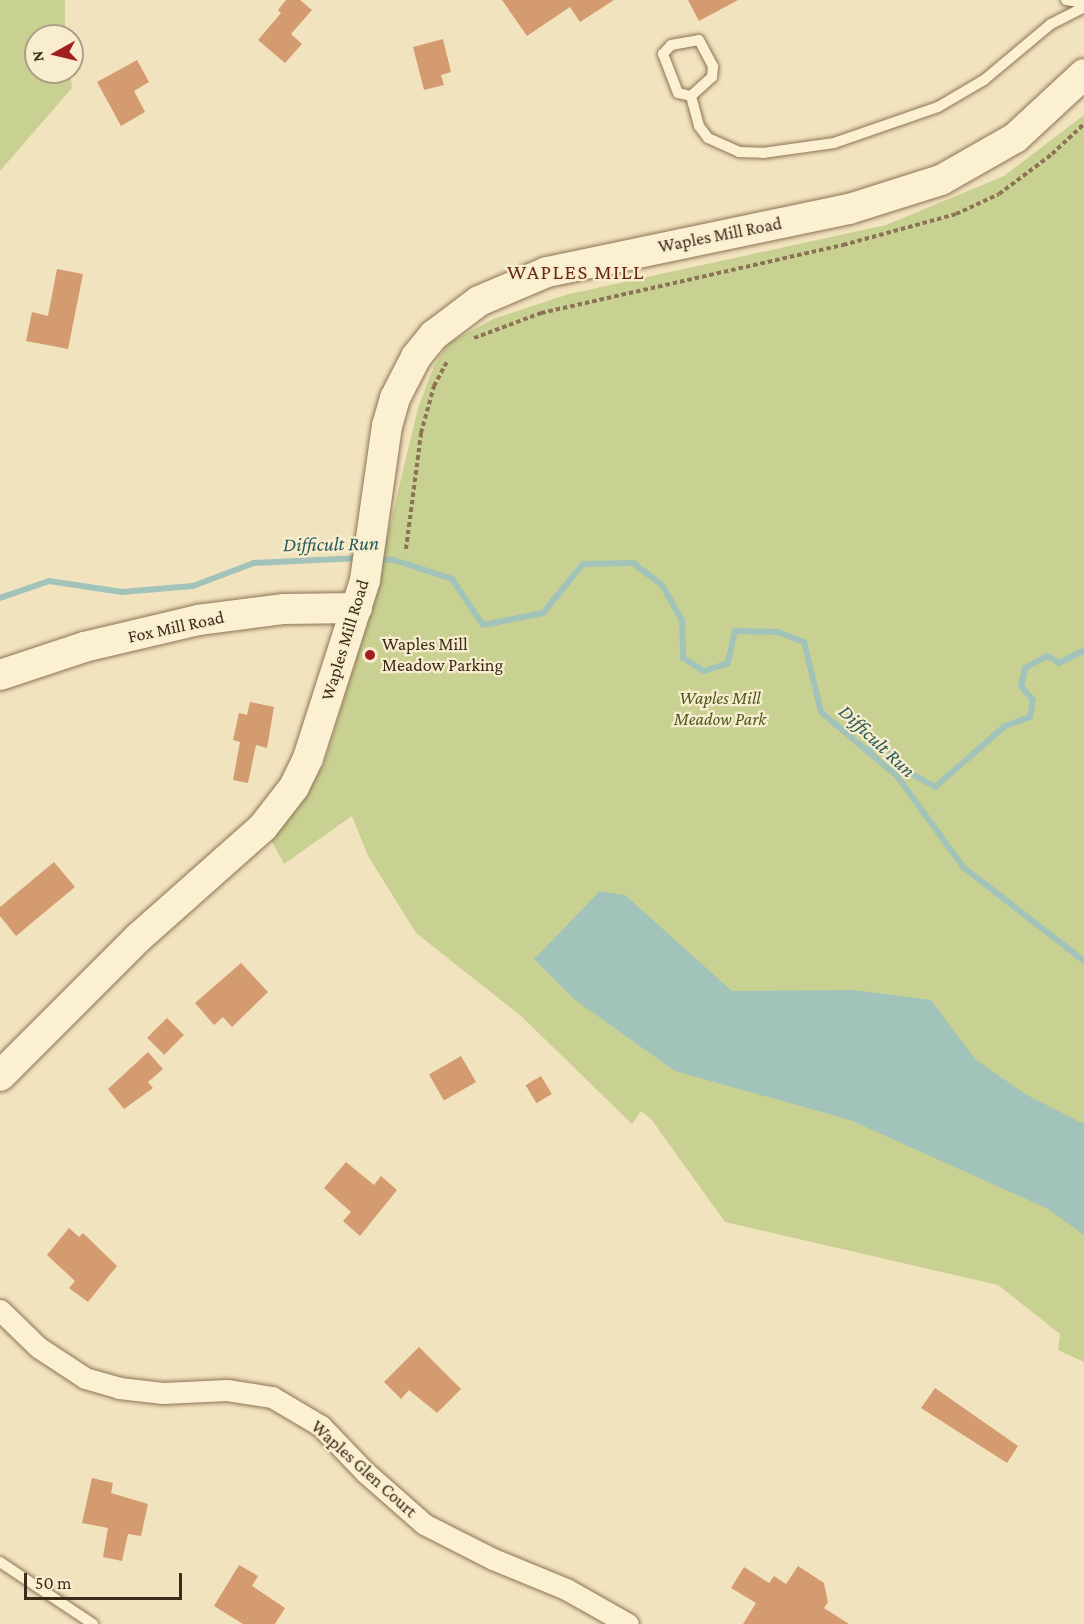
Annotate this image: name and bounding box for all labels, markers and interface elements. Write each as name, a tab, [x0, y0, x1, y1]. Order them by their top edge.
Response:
north arrow	[24, 24, 84, 84]
text: N	[28, 50, 47, 63]
street label: Waples Mill Road	[656, 212, 784, 258]
district label: WAPLES MILL	[507, 259, 645, 285]
water label: Difficult Run	[283, 531, 379, 557]
street label: Waples Mill Road	[316, 577, 374, 703]
street label: Fox Mill Road	[126, 606, 226, 648]
place label: Waples Mill Meadow Parking	[382, 634, 503, 676]
marker: Waples Mill Meadow Parking	[363, 648, 377, 662]
park label: Waples Mill Meadow Park	[674, 688, 766, 730]
water label: Difficult Run	[834, 699, 920, 783]
street label: Waples Glen Court	[307, 1416, 421, 1522]
scale bar	[27, 1561, 184, 1599]
text: 50 m	[35, 1573, 72, 1593]

